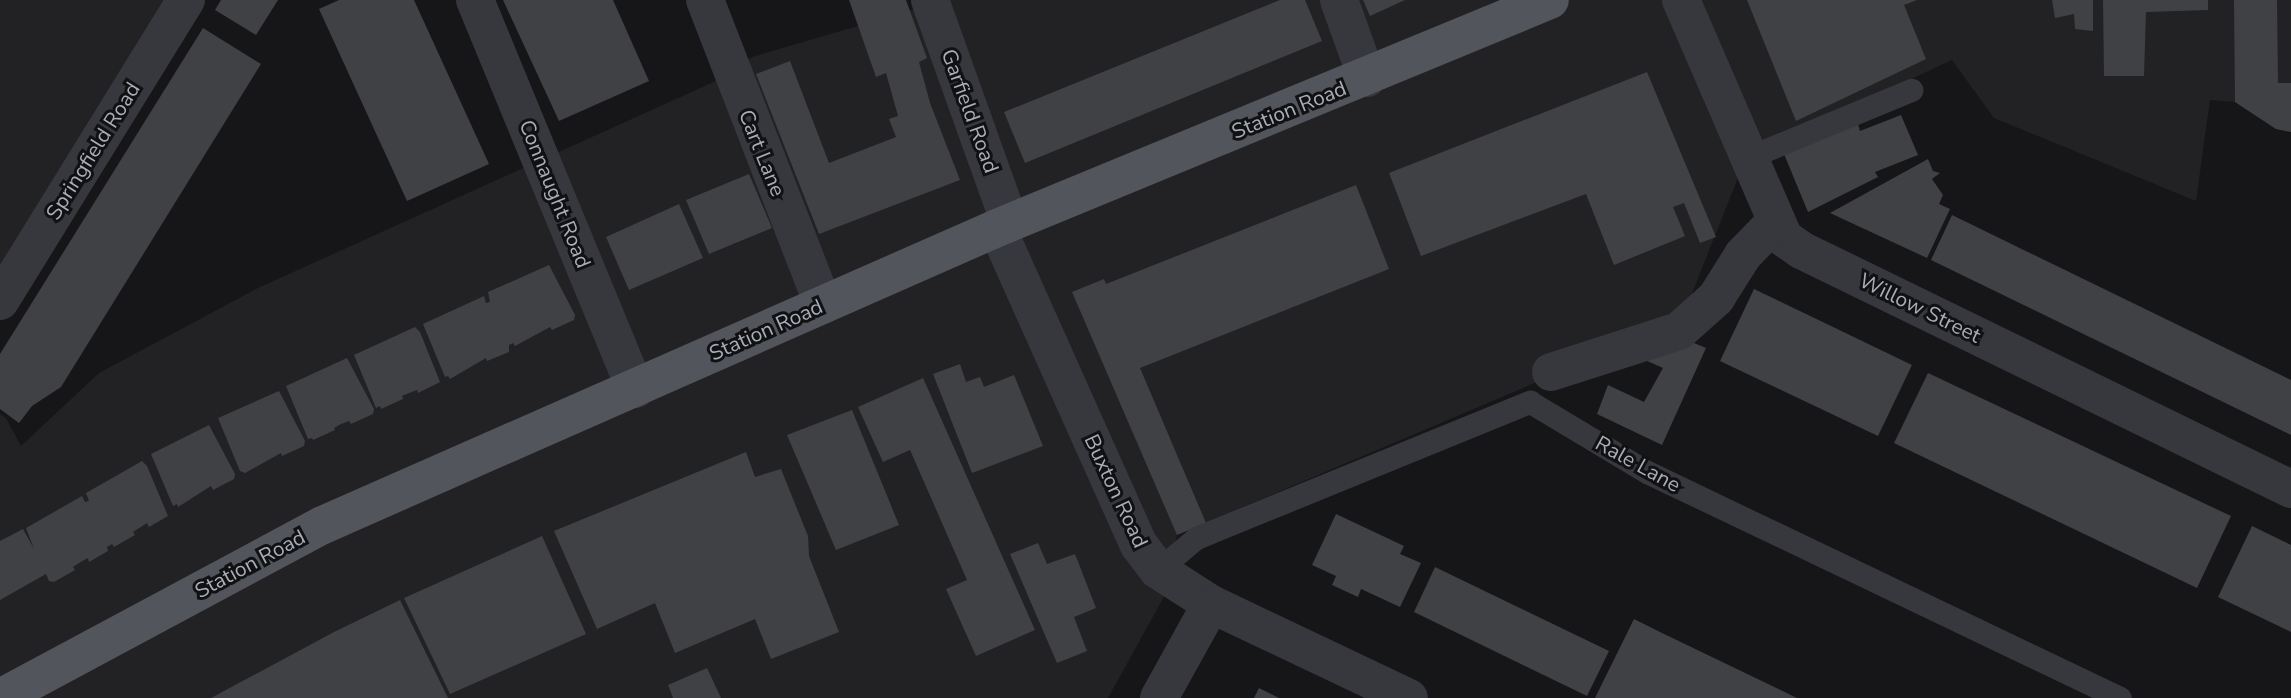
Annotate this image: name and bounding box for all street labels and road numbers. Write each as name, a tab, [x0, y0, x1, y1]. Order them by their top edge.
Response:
street label: Garfield Road	[936, 46, 1004, 176]
street label: Station Road	[1228, 76, 1350, 144]
street label: Springfield Road	[41, 78, 145, 224]
street label: Cart Lane	[733, 106, 791, 200]
street label: Connaught Road	[514, 116, 596, 272]
street label: Willow Street	[1855, 268, 1985, 348]
street label: Station Road	[705, 294, 827, 366]
street label: Buxton Road	[1079, 430, 1153, 552]
street label: Rale Lane	[1591, 430, 1685, 498]
street label: Station Road	[190, 524, 310, 604]

